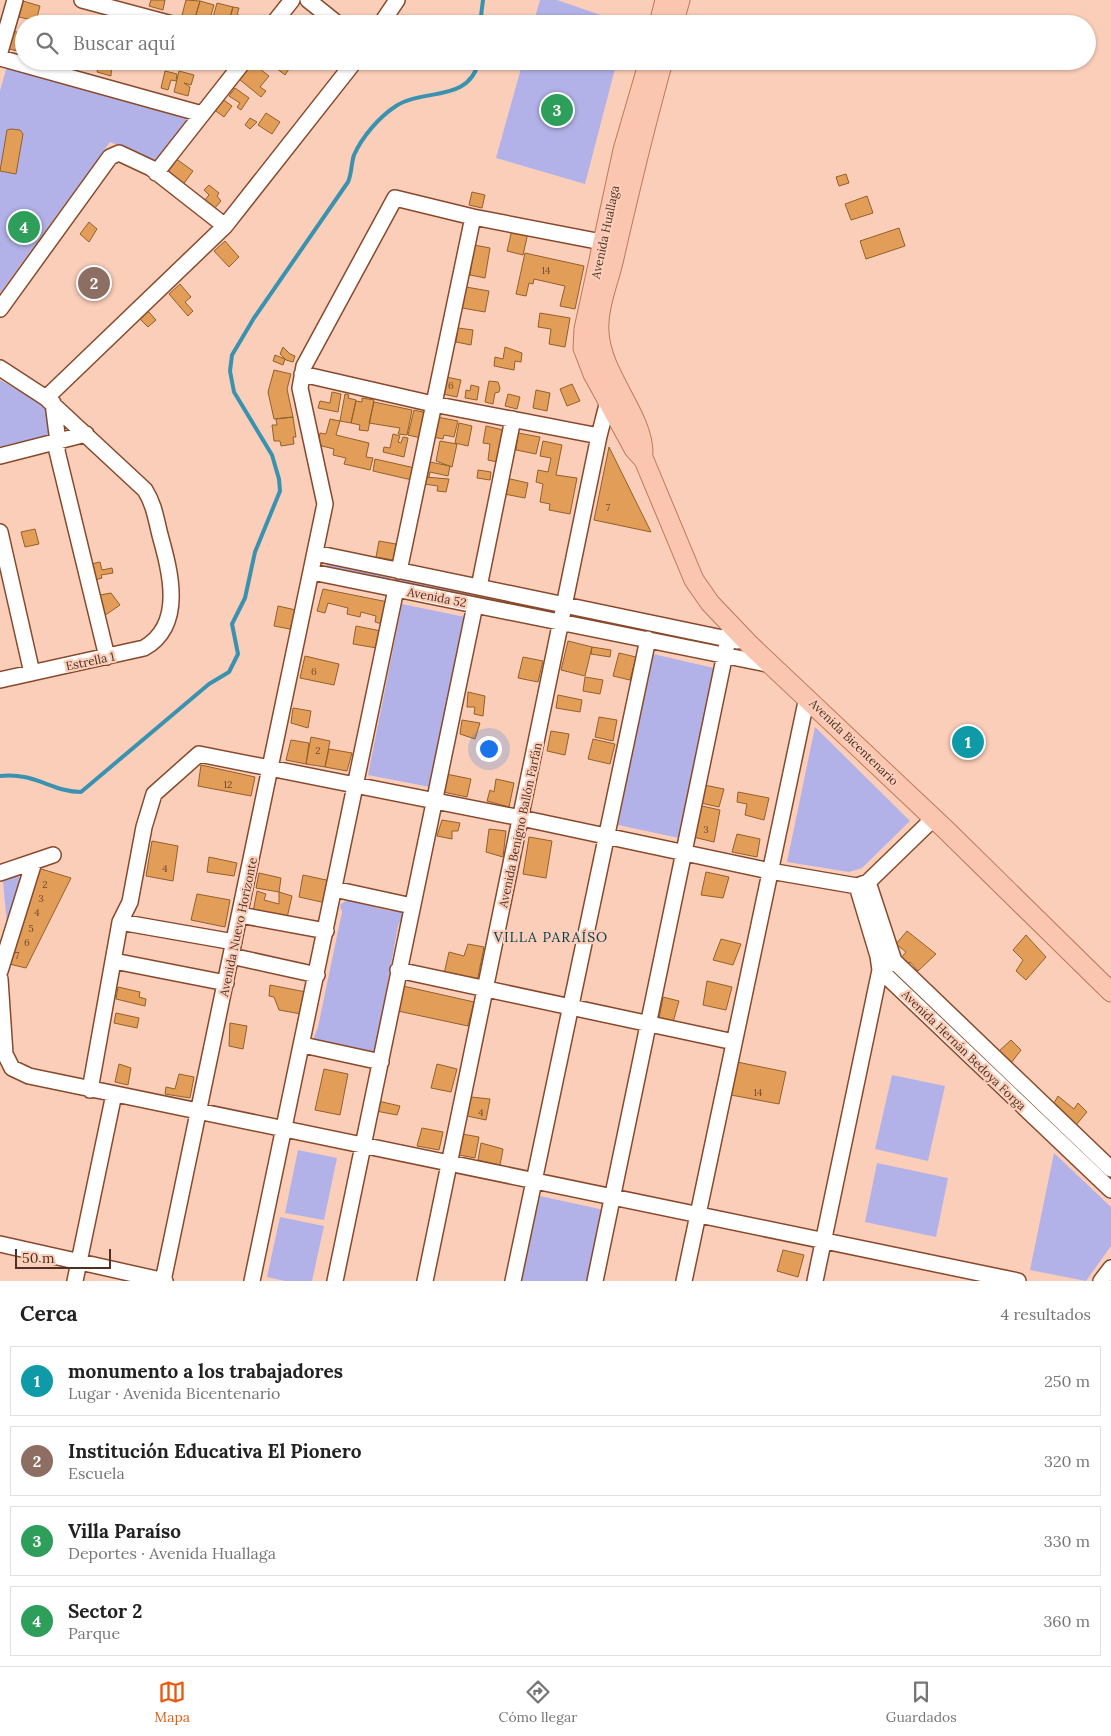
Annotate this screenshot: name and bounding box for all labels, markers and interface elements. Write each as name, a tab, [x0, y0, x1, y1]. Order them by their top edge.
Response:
search box	[15, 15, 1096, 70]
icon: search	[33, 29, 61, 57]
text: Buscar aquí	[73, 31, 175, 55]
pin: 3	[541, 91, 573, 129]
street label: Avenida Huallaga	[588, 184, 622, 281]
pin: 4	[8, 208, 40, 246]
pin: 2	[78, 264, 110, 302]
house number: 14	[541, 264, 551, 277]
house number: 6	[448, 379, 454, 392]
house number: 7	[606, 501, 611, 514]
street label: Avenida 52	[405, 584, 468, 610]
street label: Estrella 1	[64, 649, 116, 673]
house number: 6	[311, 665, 317, 678]
street label: Avenida Bicentenario	[806, 695, 902, 788]
pin: 1	[952, 723, 984, 761]
your location	[476, 736, 502, 762]
street label: Avenida Benigno Ballón Farfán	[495, 741, 545, 910]
house number: 2	[315, 744, 321, 757]
house number: 12	[223, 778, 233, 791]
house number: 3	[703, 823, 709, 836]
street label: Avenida Nuevo Horizonte	[216, 856, 260, 999]
house number: 4	[162, 862, 168, 875]
house number: 2	[42, 878, 48, 891]
house number: 3	[38, 892, 44, 905]
house number: 4	[34, 906, 40, 919]
house number: 5	[28, 922, 34, 935]
district label: VILLA PARAÍSO	[493, 928, 608, 946]
house number: 6	[24, 936, 30, 949]
house number: 7	[15, 949, 20, 962]
street label: Avenida Hernán Bedoya Forga	[898, 986, 1029, 1113]
house number: 14	[753, 1086, 763, 1099]
house number: 4	[478, 1106, 484, 1119]
scale bar	[15, 1246, 111, 1269]
text: 50 m	[22, 1249, 55, 1267]
text: Cerca	[20, 1300, 78, 1327]
text: 4 resultados	[1001, 1304, 1091, 1324]
text: monumento a los trabajadores	[68, 1359, 343, 1383]
text: 1	[34, 1371, 40, 1391]
text: 250 m	[1044, 1371, 1090, 1391]
text: Lugar · Avenida Bicentenario	[68, 1383, 280, 1403]
text: Institución Educativa El Pionero	[68, 1439, 362, 1463]
text: 2	[33, 1451, 41, 1471]
text: 320 m	[1044, 1451, 1090, 1471]
text: Escuela	[68, 1463, 125, 1483]
text: Villa Paraíso	[68, 1519, 181, 1543]
text: 3	[33, 1531, 41, 1551]
text: 330 m	[1044, 1531, 1090, 1551]
text: Deportes · Avenida Huallaga	[68, 1543, 276, 1563]
text: Sector 2	[68, 1599, 142, 1623]
text: 4	[33, 1611, 41, 1631]
text: 360 m	[1043, 1611, 1090, 1631]
text: Parque	[68, 1623, 120, 1643]
tab: Mapa	[154, 1678, 190, 1726]
tab: Cómo llegar	[499, 1678, 577, 1726]
tab: Guardados	[886, 1678, 957, 1726]

